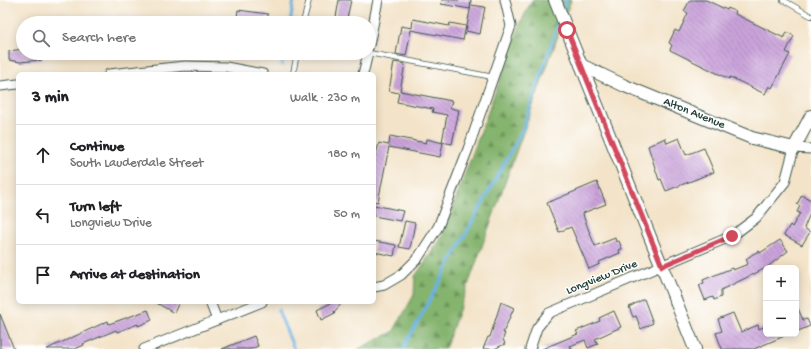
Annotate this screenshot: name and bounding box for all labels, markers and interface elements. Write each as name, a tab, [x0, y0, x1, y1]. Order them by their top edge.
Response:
search box	[16, 16, 376, 60]
route start	[558, 21, 576, 39]
icon: search	[30, 27, 52, 49]
text: Search here	[62, 29, 136, 47]
text: 3 min	[32, 88, 69, 108]
text: Walk · 230 m	[290, 91, 360, 106]
street label: Alton Avenue	[661, 95, 728, 133]
text: Continue	[70, 138, 124, 156]
icon: ahead	[32, 144, 54, 166]
text: 180 m	[328, 147, 360, 162]
text: South Lauderdale Street	[70, 156, 203, 171]
text: Turn left	[70, 198, 121, 216]
icon: left	[32, 204, 54, 226]
text: 50 m	[333, 207, 360, 222]
text: Longview Drive	[70, 216, 152, 231]
route end	[723, 227, 741, 245]
street label: Longview Drive	[564, 257, 640, 299]
icon: arrive	[32, 264, 54, 286]
map controls	[763, 265, 799, 337]
button: +	[763, 265, 799, 301]
text: Arrive at destination	[70, 266, 200, 284]
button: −	[763, 301, 799, 337]

